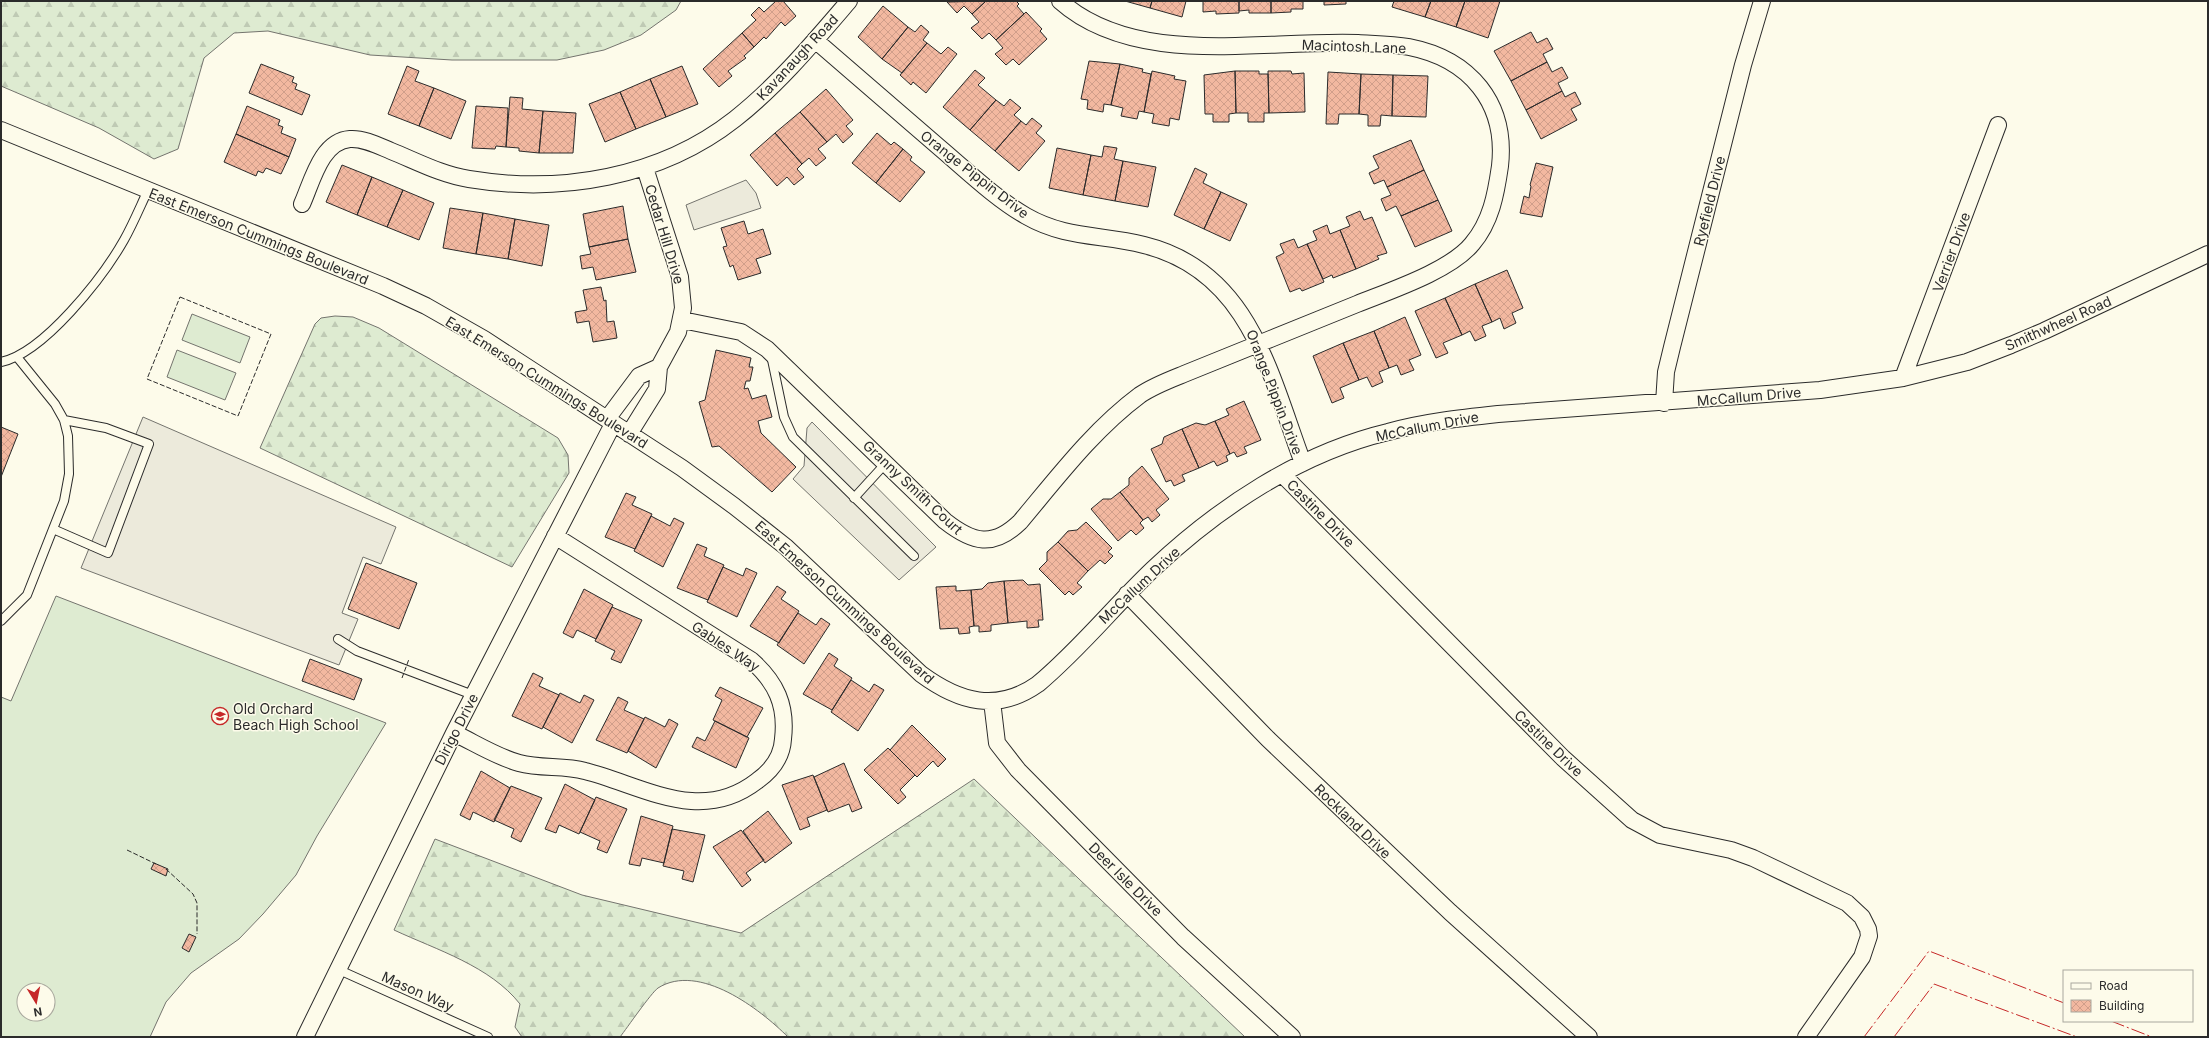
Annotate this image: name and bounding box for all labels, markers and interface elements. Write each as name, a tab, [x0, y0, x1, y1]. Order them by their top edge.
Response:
street label: Kavanaugh Road	[753, 10, 841, 104]
street label: Macintosh Lane	[1301, 36, 1407, 56]
street label: Orange Pippin Drive	[918, 126, 1032, 222]
street label: Ryefield Drive	[1690, 154, 1728, 248]
street label: Cedar Hill Drive	[642, 182, 688, 286]
street label: East Emerson Cummings Boulevard	[147, 184, 371, 288]
street label: Verrier Drive	[1929, 210, 1973, 294]
street label: Smithwheel Road	[2002, 292, 2114, 354]
street label: East Emerson Cummings Boulevard	[443, 312, 651, 452]
street label: Orange Pippin Drive	[1243, 327, 1307, 457]
street label: McCallum Drive	[1696, 383, 1802, 409]
street label: McCallum Drive	[1374, 408, 1480, 444]
street label: Granny Smith Court	[860, 436, 967, 538]
street label: Castine Drive	[1284, 476, 1358, 550]
street label: East Emerson Cummings Boulevard	[752, 517, 938, 687]
street label: McCallum Drive	[1095, 543, 1183, 627]
street label: Gables Way	[689, 617, 763, 675]
street label: Dirigo Drive	[431, 690, 481, 768]
place label: Old Orchard Beach High School	[233, 700, 359, 733]
school or university icon: Old Orchard Beach High School	[210, 706, 230, 726]
street label: Castine Drive	[1511, 706, 1587, 780]
street label: Rockland Drive	[1311, 780, 1395, 862]
street label: Deer Isle Drive	[1086, 839, 1166, 919]
street label: Mason Way	[379, 968, 457, 1015]
legend	[2063, 970, 2193, 1022]
text: Road	[2099, 978, 2128, 993]
north arrow	[16, 982, 56, 1022]
text: Building	[2099, 998, 2144, 1013]
text: N	[32, 1004, 43, 1019]

